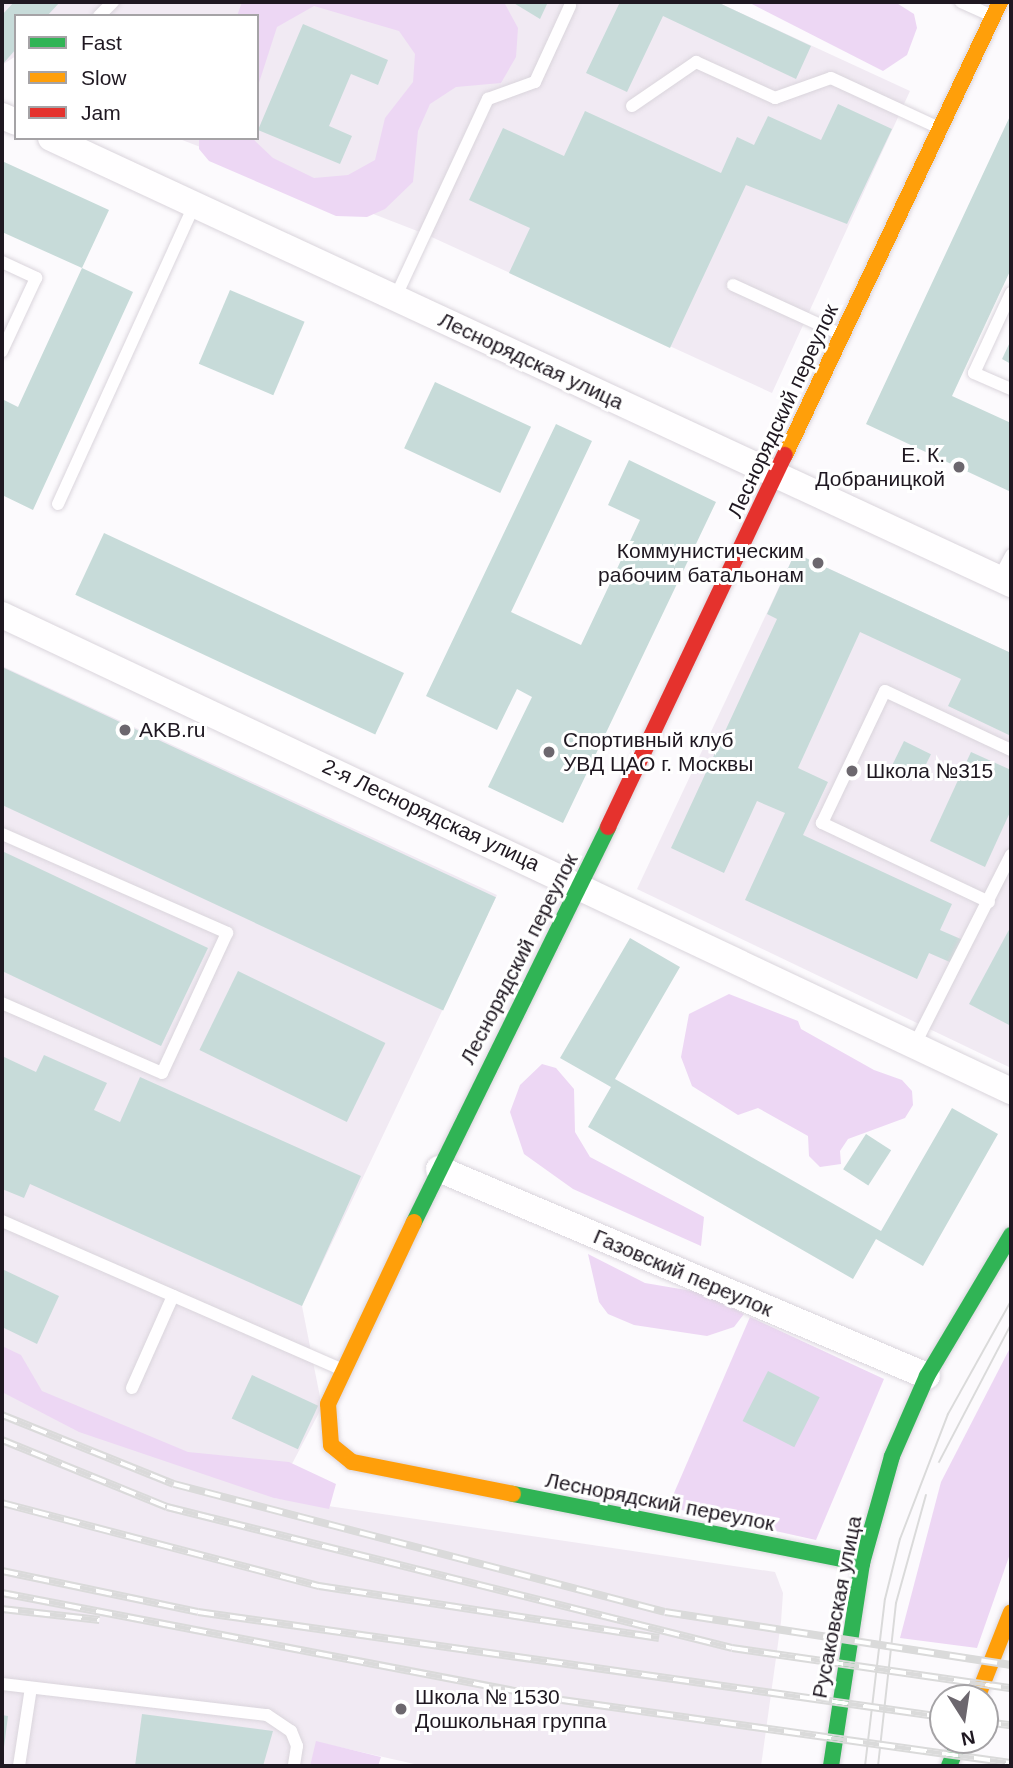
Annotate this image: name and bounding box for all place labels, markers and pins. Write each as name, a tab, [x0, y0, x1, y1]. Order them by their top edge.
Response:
place label: Е. К. Добраницкой	[815, 442, 945, 492]
marker: Е. К. Добраницкой	[951, 459, 967, 475]
place label: Коммунистическим рабочим батальонам	[598, 538, 804, 588]
marker: Коммунистическим рабочим батальонам	[810, 555, 826, 571]
place label: AKB.ru	[139, 717, 206, 743]
marker: AKB.ru	[117, 722, 133, 738]
place label: Спортивный клуб УВД ЦАО г. Москвы	[563, 727, 753, 777]
marker: Спортивный клуб УВД ЦАО г. Москвы	[541, 744, 557, 760]
place label: Школа №315	[866, 758, 993, 784]
marker: Школа №315	[844, 763, 860, 779]
place label: Школа № 1530 Дошкольная группа	[415, 1684, 606, 1734]
marker: Школа № 1530 Дошкольная группа	[393, 1701, 409, 1717]

